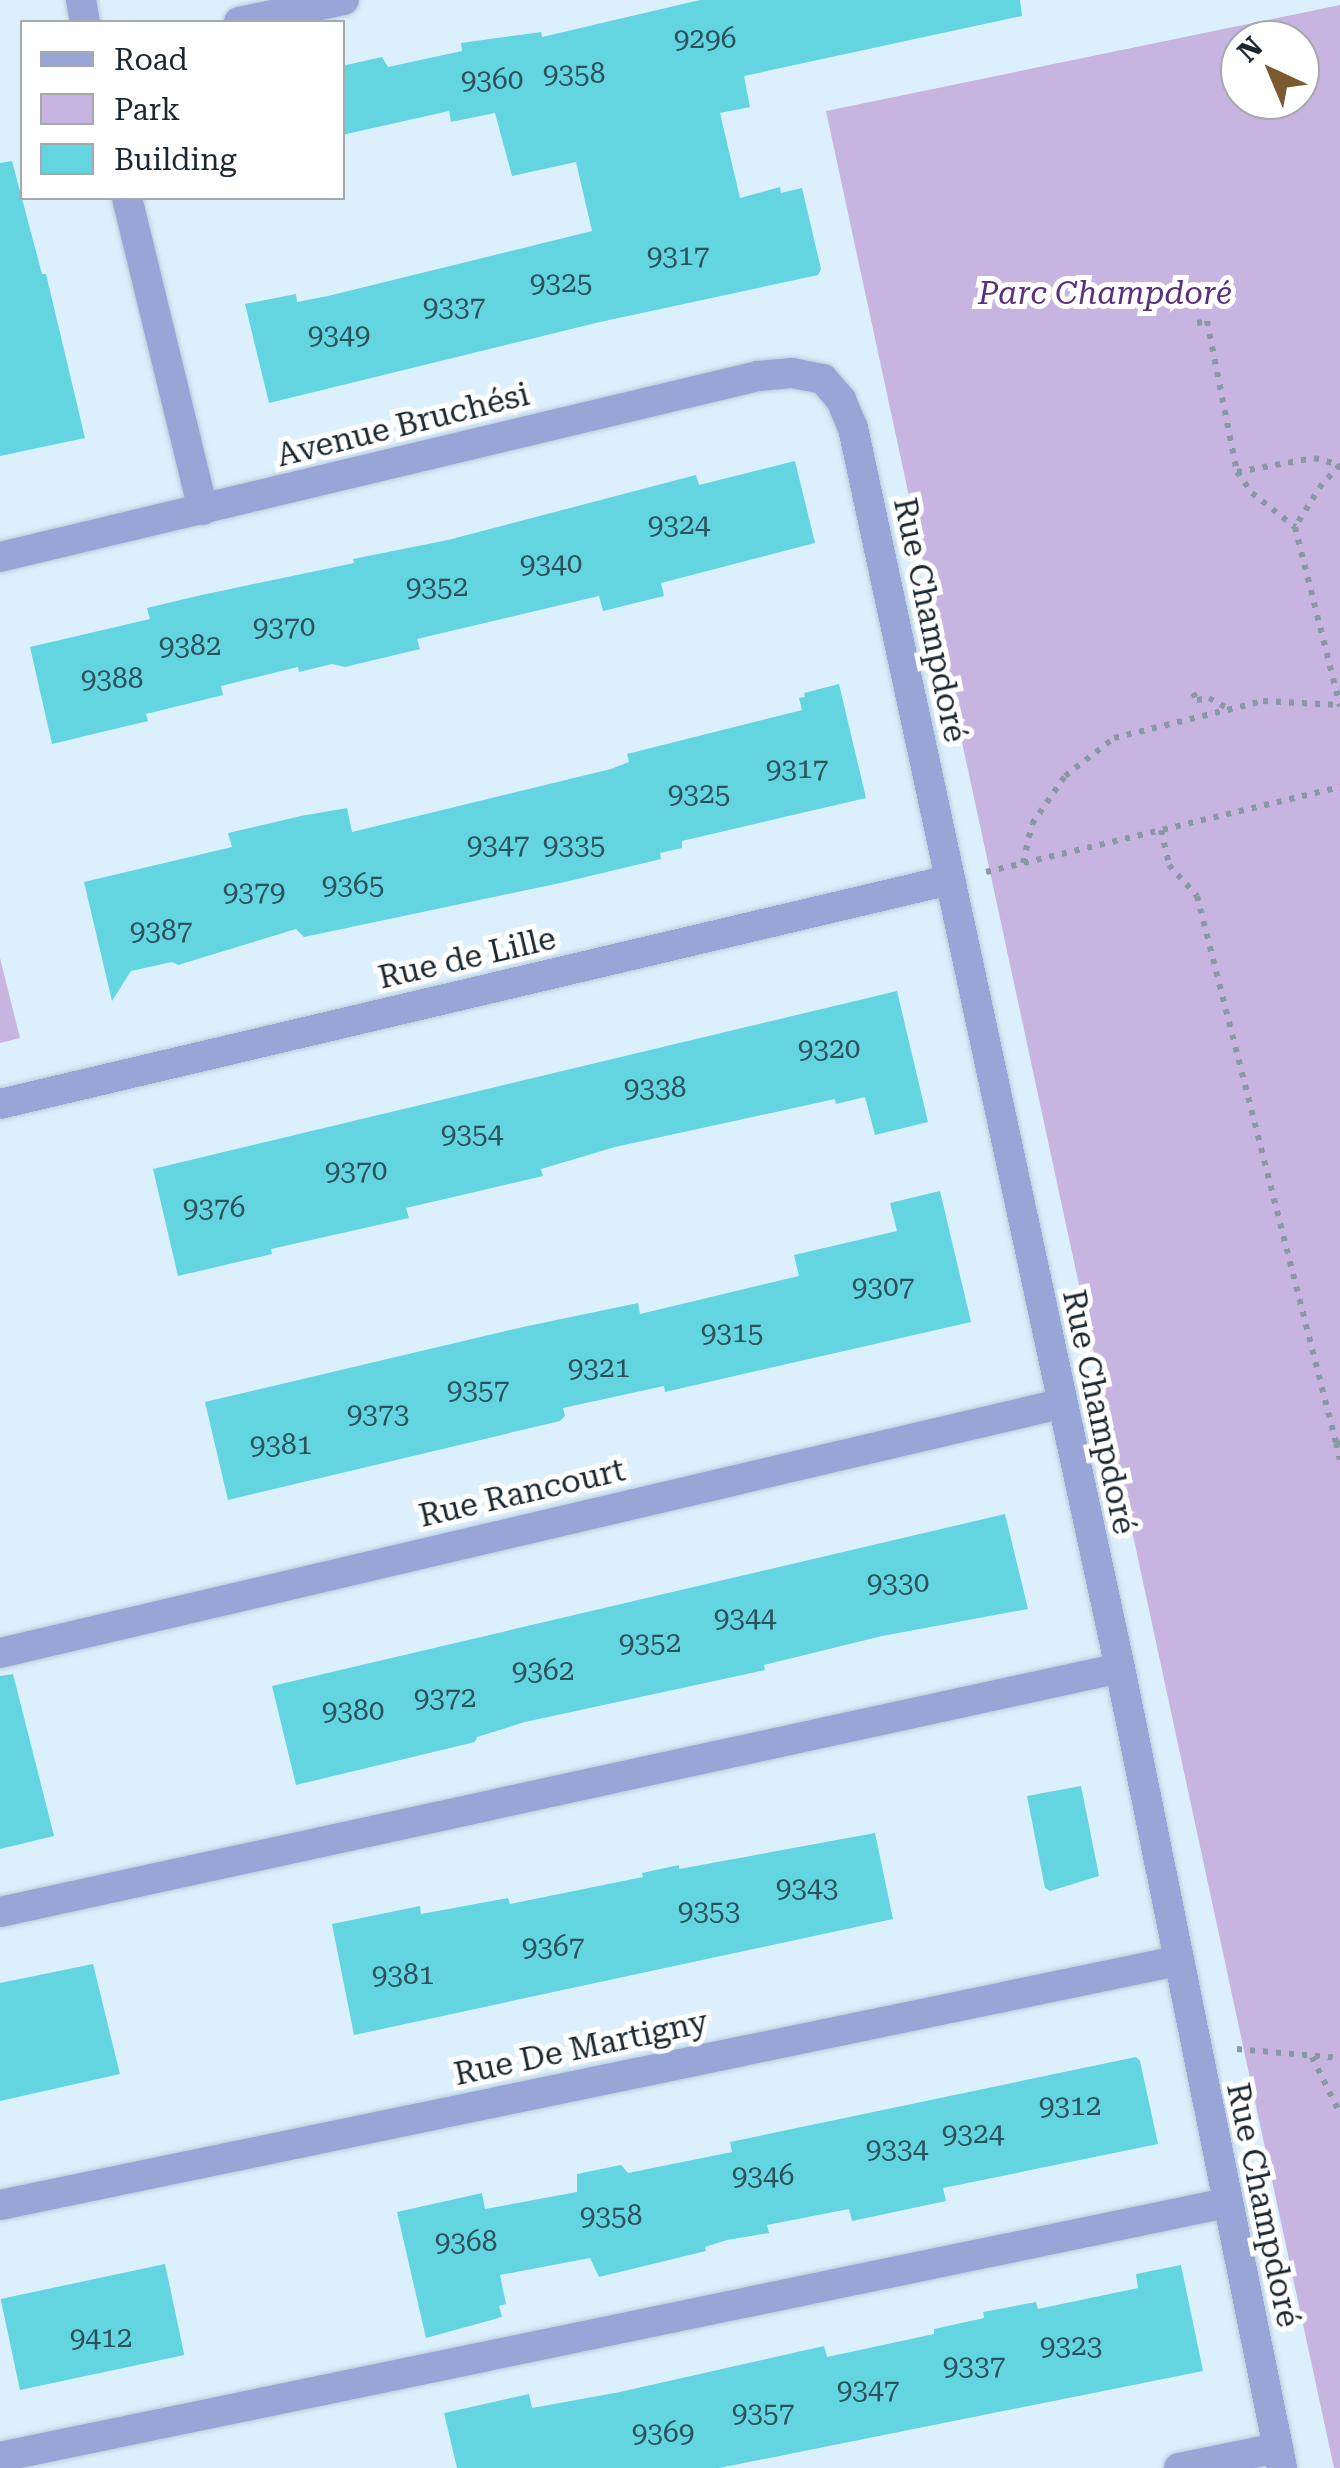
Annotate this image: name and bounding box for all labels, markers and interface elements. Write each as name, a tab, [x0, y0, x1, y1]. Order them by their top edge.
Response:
legend	[20, 20, 345, 200]
north arrow	[1220, 20, 1320, 120]
house number: 9296	[674, 22, 736, 56]
text: N	[1231, 30, 1269, 69]
text: Road	[114, 42, 188, 77]
house number: 9358	[543, 57, 605, 91]
house number: 9360	[461, 63, 523, 97]
text: Park	[114, 92, 180, 127]
text: Building	[114, 142, 237, 177]
house number: 9317	[647, 239, 709, 273]
house number: 9325	[530, 266, 592, 300]
park label: Parc Champdoré	[978, 274, 1232, 312]
house number: 9337	[423, 290, 485, 324]
house number: 9349	[308, 318, 370, 352]
street label: Avenue Bruchési	[273, 375, 533, 475]
street label: Rue Champdoré	[885, 494, 975, 746]
house number: 9324	[648, 508, 710, 542]
house number: 9340	[520, 547, 582, 581]
house number: 9352	[406, 570, 468, 604]
house number: 9370	[253, 610, 315, 644]
house number: 9382	[159, 629, 221, 663]
house number: 9388	[81, 662, 143, 696]
house number: 9317	[766, 752, 828, 786]
house number: 9325	[668, 777, 730, 811]
house number: 9347	[467, 828, 529, 862]
house number: 9335	[543, 828, 605, 862]
house number: 9365	[322, 868, 384, 902]
house number: 9379	[223, 875, 285, 909]
house number: 9387	[130, 914, 192, 948]
street label: Rue de Lille	[375, 919, 559, 997]
house number: 9320	[798, 1032, 860, 1066]
house number: 9338	[624, 1071, 686, 1105]
house number: 9354	[441, 1117, 503, 1151]
house number: 9370	[325, 1154, 387, 1188]
house number: 9376	[183, 1191, 245, 1225]
house number: 9307	[852, 1270, 914, 1304]
street label: Rue Champdoré	[1054, 1286, 1144, 1538]
house number: 9315	[701, 1316, 763, 1350]
house number: 9321	[568, 1351, 630, 1385]
house number: 9357	[447, 1373, 509, 1407]
house number: 9373	[347, 1397, 409, 1431]
house number: 9381	[250, 1428, 312, 1462]
street label: Rue Rancourt	[415, 1451, 629, 1535]
house number: 9330	[867, 1566, 929, 1600]
house number: 9344	[714, 1601, 776, 1635]
house number: 9352	[619, 1626, 681, 1660]
house number: 9362	[512, 1654, 574, 1688]
house number: 9372	[414, 1681, 476, 1715]
house number: 9380	[322, 1694, 384, 1728]
house number: 9343	[776, 1871, 838, 1905]
house number: 9353	[678, 1894, 740, 1928]
house number: 9367	[522, 1930, 584, 1964]
house number: 9381	[372, 1958, 434, 1992]
street label: Rue De Martigny	[451, 2002, 711, 2094]
street label: Rue Champdoré	[1218, 2079, 1308, 2331]
house number: 9312	[1039, 2089, 1101, 2123]
house number: 9324	[942, 2117, 1004, 2151]
house number: 9334	[866, 2132, 928, 2166]
house number: 9346	[732, 2159, 794, 2193]
house number: 9358	[580, 2199, 642, 2233]
house number: 9368	[435, 2225, 497, 2259]
house number: 9412	[70, 2321, 132, 2355]
house number: 9323	[1040, 2329, 1102, 2363]
house number: 9337	[943, 2349, 1005, 2383]
house number: 9347	[837, 2373, 899, 2407]
house number: 9357	[732, 2396, 794, 2430]
house number: 9369	[632, 2416, 694, 2450]

